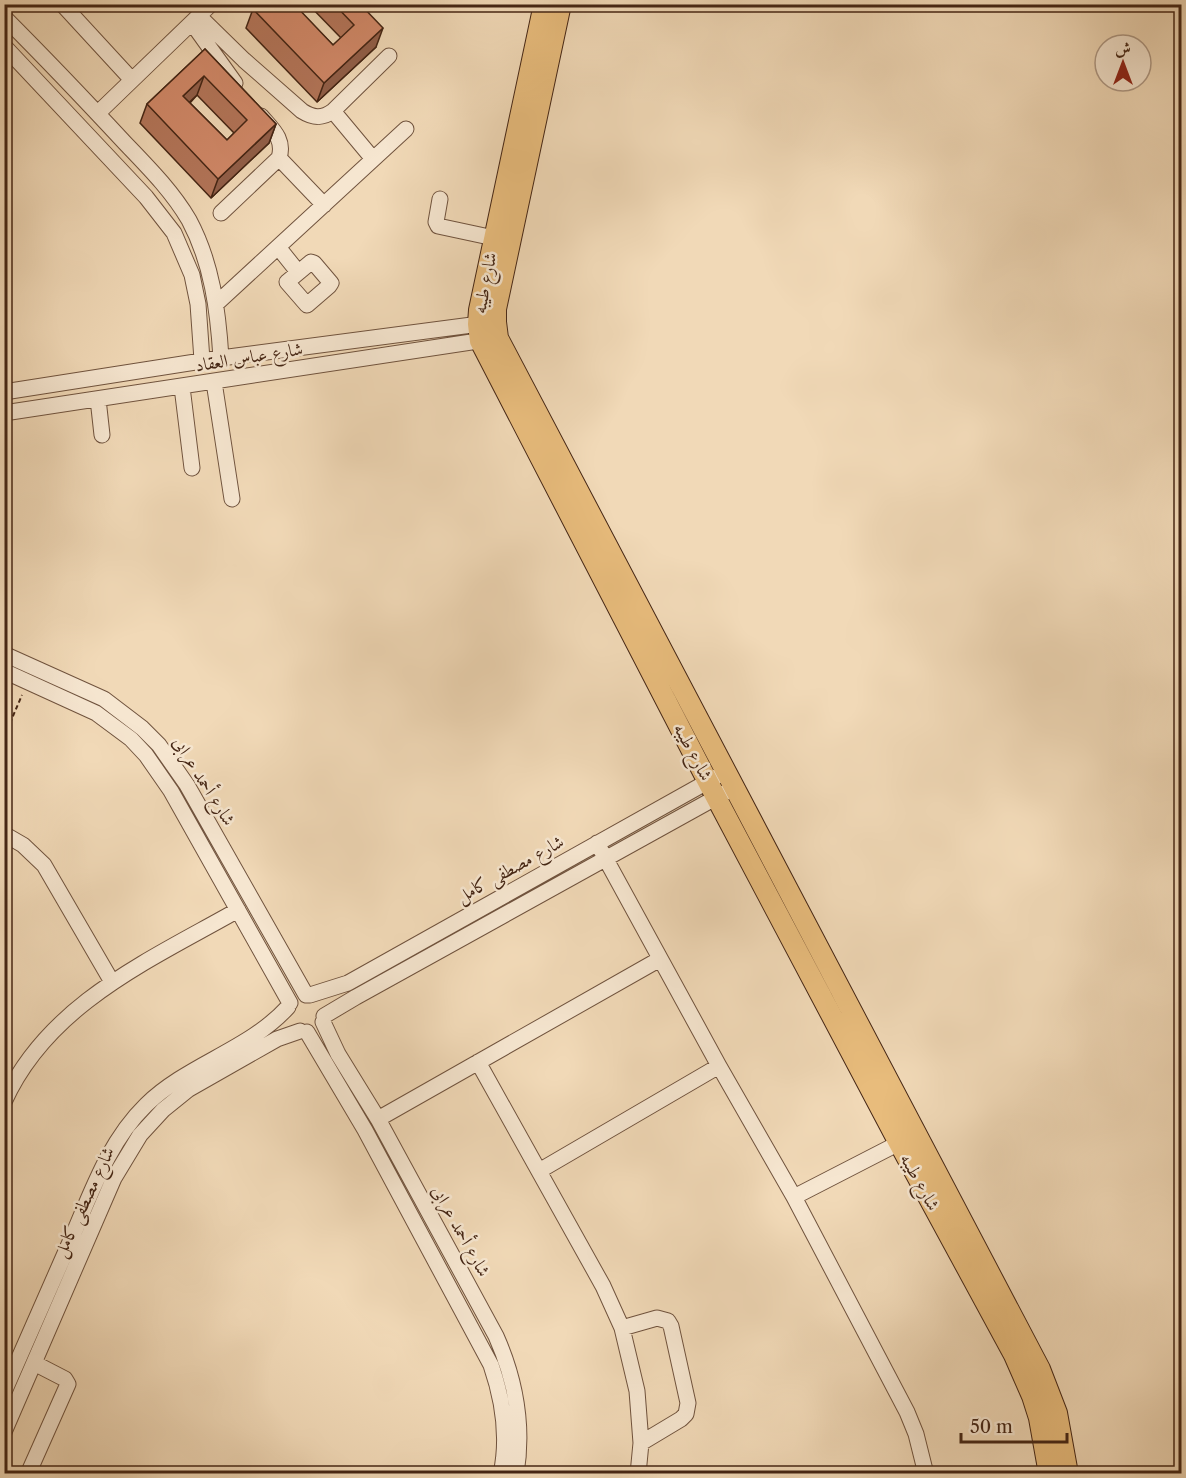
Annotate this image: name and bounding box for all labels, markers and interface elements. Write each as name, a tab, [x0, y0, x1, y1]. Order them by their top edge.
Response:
north arrow	[1093, 33, 1153, 93]
text: ش	[1115, 38, 1131, 58]
street label: شارع طيبه	[468, 251, 506, 316]
street label: شارع عباس العقاد	[194, 338, 305, 380]
street label: شارع طيبه	[665, 720, 717, 786]
street label: شارع أحمد عرابى	[165, 731, 242, 832]
street label: شارع مصطفى كامل	[452, 830, 570, 911]
street label: شارع مصطفى كامل	[49, 1143, 123, 1263]
street label: شارع طيبه	[892, 1150, 945, 1216]
street label: شارع أحمد عرابى	[423, 1181, 497, 1282]
scale bar	[961, 1406, 1068, 1444]
text: 50 m	[970, 1416, 1013, 1438]

